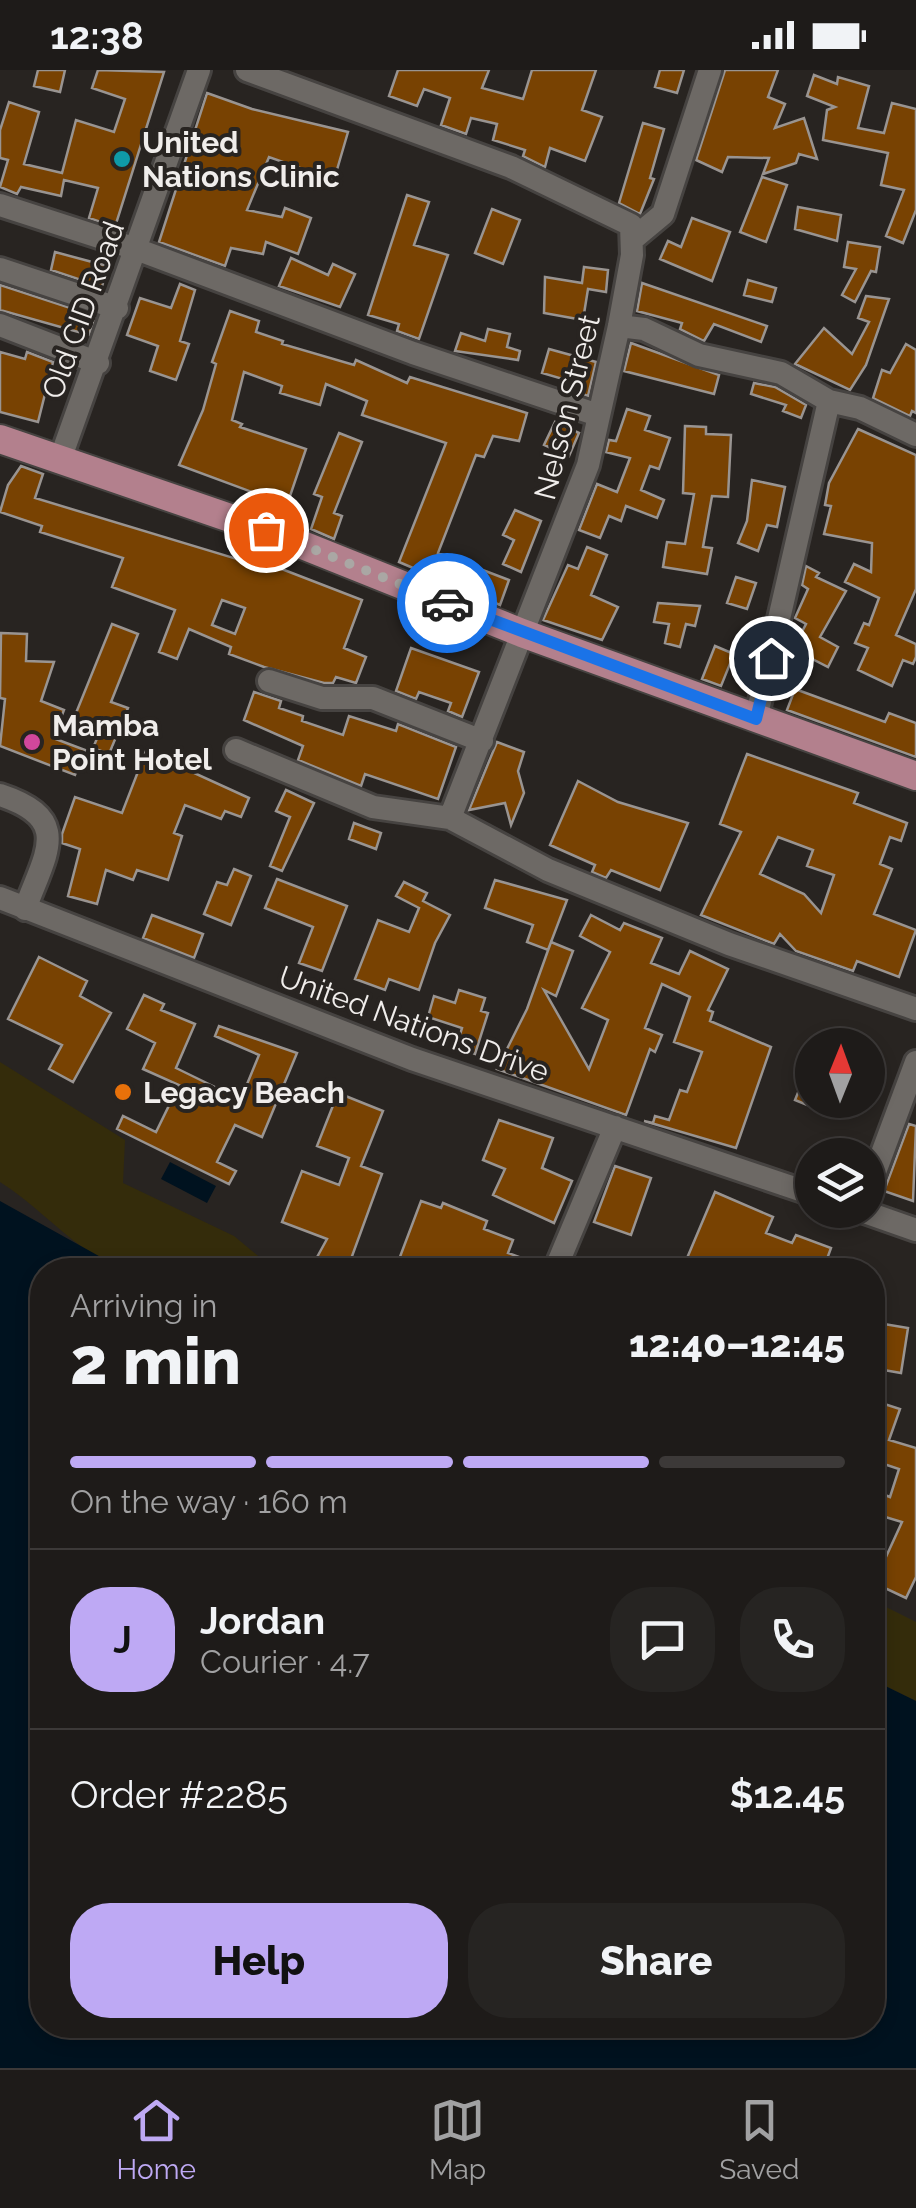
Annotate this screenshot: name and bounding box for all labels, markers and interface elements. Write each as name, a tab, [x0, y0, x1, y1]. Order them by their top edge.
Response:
text: 12:38	[50, 13, 144, 58]
place label: United Nations Clinic	[142, 125, 340, 194]
marker: United Nations Clinic	[111, 148, 133, 170]
street label: Old CID Road	[35, 217, 131, 403]
street label: Nelson Street	[527, 311, 607, 503]
pin	[224, 488, 309, 573]
icon: bag	[239, 503, 294, 558]
courier	[397, 553, 497, 653]
icon: car	[420, 576, 475, 631]
pin	[729, 616, 814, 701]
icon: home	[744, 631, 799, 686]
place label: Mamba Point Hotel	[52, 708, 212, 777]
marker: Mamba Point Hotel	[21, 731, 43, 753]
street label: United Nations Drive	[274, 959, 554, 1089]
north arrow	[795, 1028, 885, 1118]
map controls	[795, 1028, 885, 1228]
place label: Legacy Beach	[143, 1075, 345, 1110]
marker: Legacy Beach	[112, 1081, 134, 1103]
button: layers	[795, 1138, 885, 1228]
text: Arriving in	[70, 1287, 217, 1324]
text: 12:40–12:45	[629, 1321, 845, 1366]
text: 2 min	[70, 1323, 241, 1399]
text: On the way · 160 m	[70, 1483, 348, 1520]
button: chat	[610, 1587, 715, 1692]
button: phone	[740, 1587, 845, 1692]
text: Jordan	[200, 1598, 325, 1643]
text: J	[113, 1617, 132, 1662]
text: Courier · 4.7	[200, 1643, 370, 1680]
text: Order #2285	[70, 1772, 288, 1817]
text: $12.45	[729, 1772, 845, 1817]
button: Help	[70, 1903, 448, 2018]
button: Share	[468, 1903, 845, 2018]
tab: Home	[117, 2093, 196, 2186]
tab: Map	[429, 2093, 486, 2186]
tab: Saved	[719, 2093, 799, 2186]

